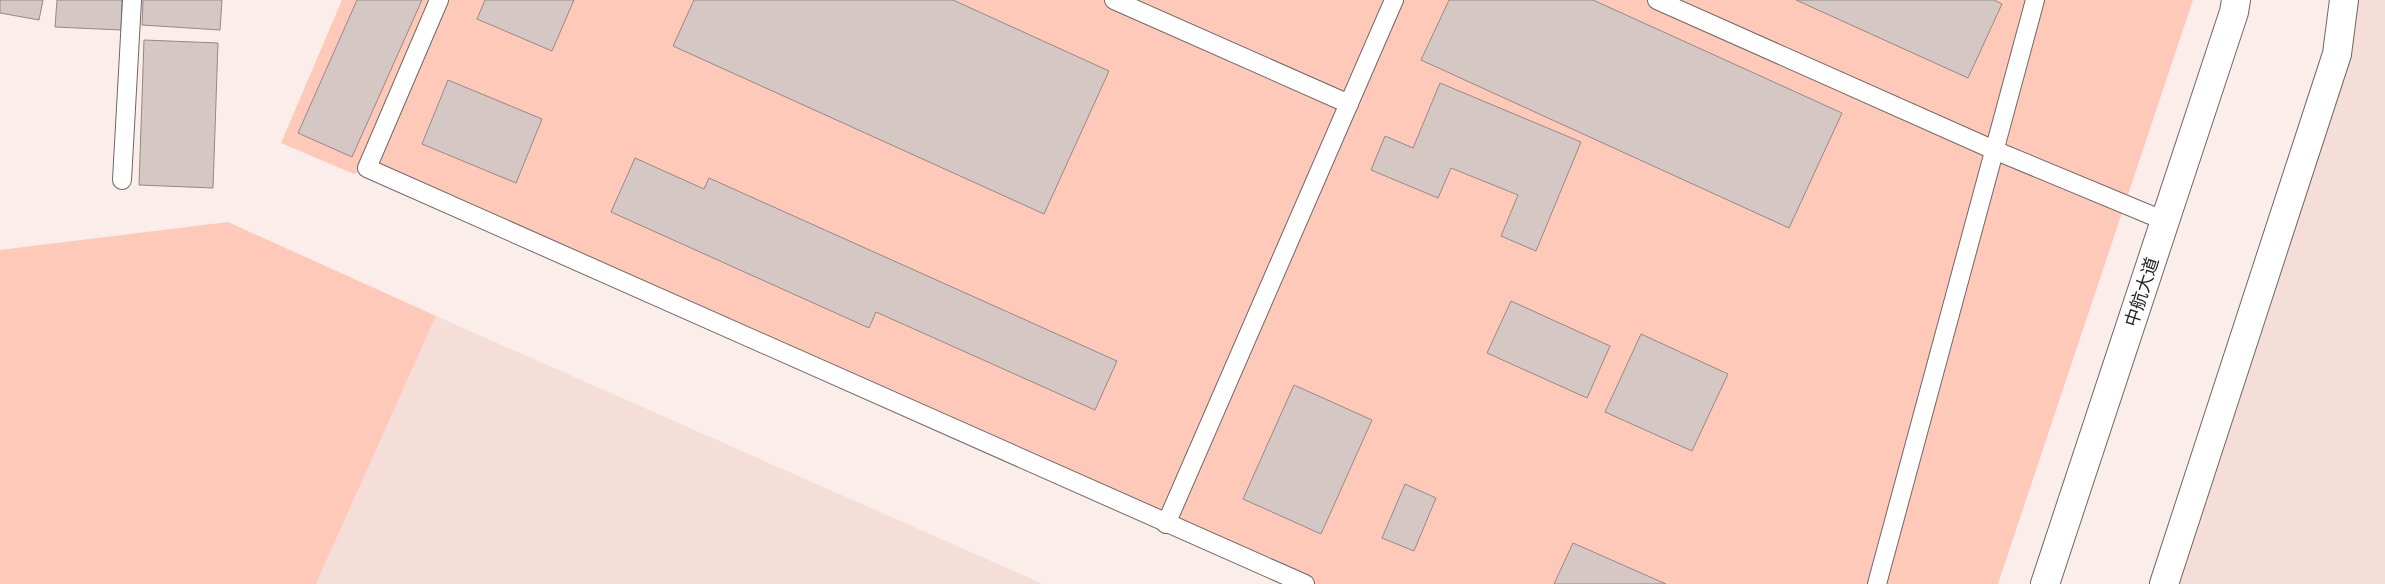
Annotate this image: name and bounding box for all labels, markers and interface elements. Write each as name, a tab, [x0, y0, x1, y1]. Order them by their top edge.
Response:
street label: 中航大道	[2120, 254, 2163, 329]

